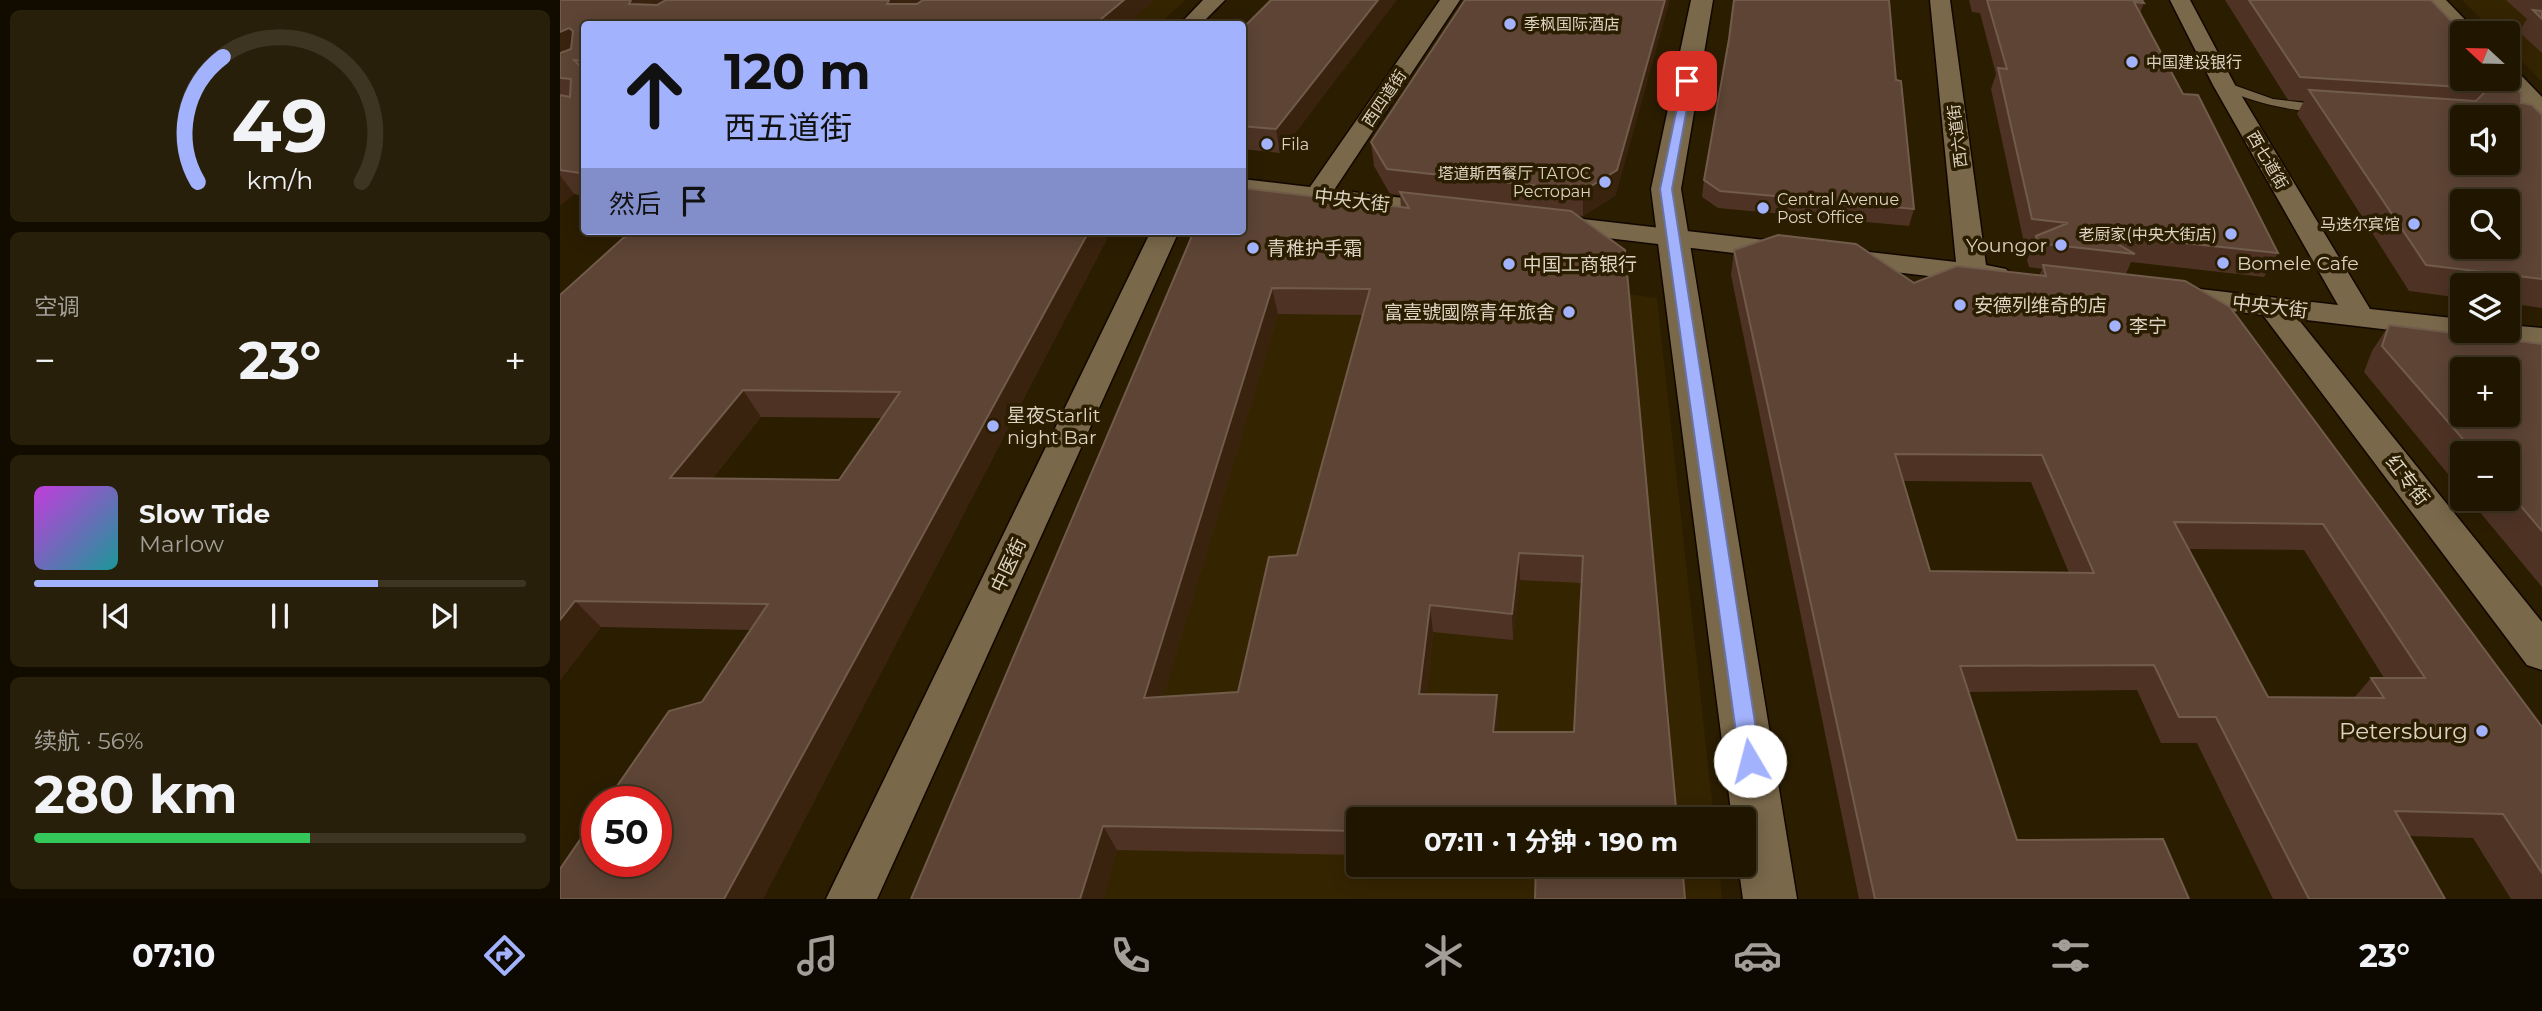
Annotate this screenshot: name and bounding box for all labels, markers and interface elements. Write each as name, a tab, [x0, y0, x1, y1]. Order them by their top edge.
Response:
place label: 季枫国际酒店	[1524, 15, 1620, 34]
marker: 季枫国际酒店	[1502, 16, 1518, 32]
north arrow	[2450, 21, 2520, 91]
map controls	[2450, 21, 2520, 511]
text: 120 m	[724, 42, 871, 101]
icon: ahead	[609, 49, 700, 140]
pin	[1657, 51, 1717, 111]
place label: 中国建设银行	[2146, 53, 2242, 72]
marker: 中国建设银行	[2124, 54, 2140, 70]
icon: arrive	[1668, 62, 1706, 100]
street label: 西四道街	[1359, 66, 1410, 130]
text: 49	[232, 83, 328, 171]
street label: 西六道街	[1944, 103, 1971, 169]
button: sound	[2450, 105, 2520, 175]
text: 西五道街	[724, 108, 852, 147]
street label: 西七道街	[2243, 128, 2292, 193]
place label: Fila	[1281, 135, 1309, 154]
marker: Fila	[1259, 136, 1275, 152]
place label: 塔道斯西餐厅 TATOC Ресторан	[1437, 164, 1591, 201]
text: km/h	[247, 165, 313, 195]
marker: 塔道斯西餐厅 TATOC Ресторан	[1597, 174, 1613, 190]
icon: arrive	[675, 182, 713, 220]
street label: 中央大街	[1313, 184, 1391, 217]
text: 然后	[609, 188, 661, 220]
button: search	[2450, 189, 2520, 259]
place label: Central Avenue Post Office	[1777, 190, 1899, 227]
marker: Central Avenue Post Office	[1755, 200, 1771, 216]
place label: 马迭尔宾馆	[2320, 215, 2400, 234]
marker: 马迭尔宾馆	[2406, 216, 2422, 232]
place label: 老厨家(中央大街店)	[2078, 225, 2217, 244]
marker: 老厨家(中央大街店)	[2223, 226, 2239, 242]
place label: Youngor	[1966, 234, 2047, 257]
place label: 青稚护手霜	[1267, 237, 1362, 260]
marker: Youngor	[2053, 237, 2069, 253]
marker: 青稚护手霜	[1245, 240, 1261, 256]
place label: Bomele Cafe	[2237, 252, 2359, 275]
place label: 中国工商银行	[1523, 253, 1637, 276]
marker: Bomele Cafe	[2215, 255, 2231, 271]
marker: 中国工商银行	[1501, 256, 1517, 272]
button: layers	[2450, 273, 2520, 343]
street label: 中央大街	[2231, 290, 2309, 323]
text: 空调	[34, 293, 80, 321]
place label: 安德列维奇的店	[1974, 294, 2107, 317]
marker: 安德列维奇的店	[1952, 297, 1968, 313]
place label: 富壹號國際青年旅舍	[1384, 301, 1555, 324]
marker: 富壹號國際青年旅舍	[1561, 304, 1577, 320]
place label: 李宁	[2129, 315, 2167, 338]
marker: 李宁	[2107, 318, 2123, 334]
text: 23°	[239, 329, 321, 392]
text: −	[34, 337, 56, 384]
text: +	[504, 337, 526, 384]
button: +	[2450, 357, 2520, 427]
place label: 星夜Starlit night Bar	[1007, 404, 1101, 449]
marker: 星夜Starlit night Bar	[985, 418, 1001, 434]
button: −	[2450, 441, 2520, 511]
street label: 红专街	[2381, 451, 2434, 510]
text: Slow Tide	[139, 498, 270, 530]
text: Marlow	[139, 530, 224, 558]
street label: 中医街	[986, 535, 1031, 596]
icon: previous	[97, 597, 135, 635]
icon: pause	[261, 597, 299, 635]
icon: next	[425, 597, 463, 635]
place label: Petersburg	[2339, 717, 2468, 745]
marker: Petersburg	[2474, 723, 2490, 739]
position arrow	[1713, 724, 1787, 798]
text: 续航 · 56%	[34, 727, 143, 755]
text: 280 km	[34, 763, 237, 826]
speed limit sign: 50	[581, 786, 672, 877]
text: 07:11 · 1 分钟 · 190 m	[1424, 826, 1678, 858]
icon: directions	[480, 931, 529, 980]
icon: music	[793, 931, 842, 980]
icon: phone	[1106, 931, 1155, 980]
icon: climate	[1419, 931, 1468, 980]
icon: car	[1733, 931, 1782, 980]
icon: filters	[2046, 931, 2095, 980]
text: 07:10	[132, 936, 216, 975]
text: 23°	[2359, 936, 2410, 975]

